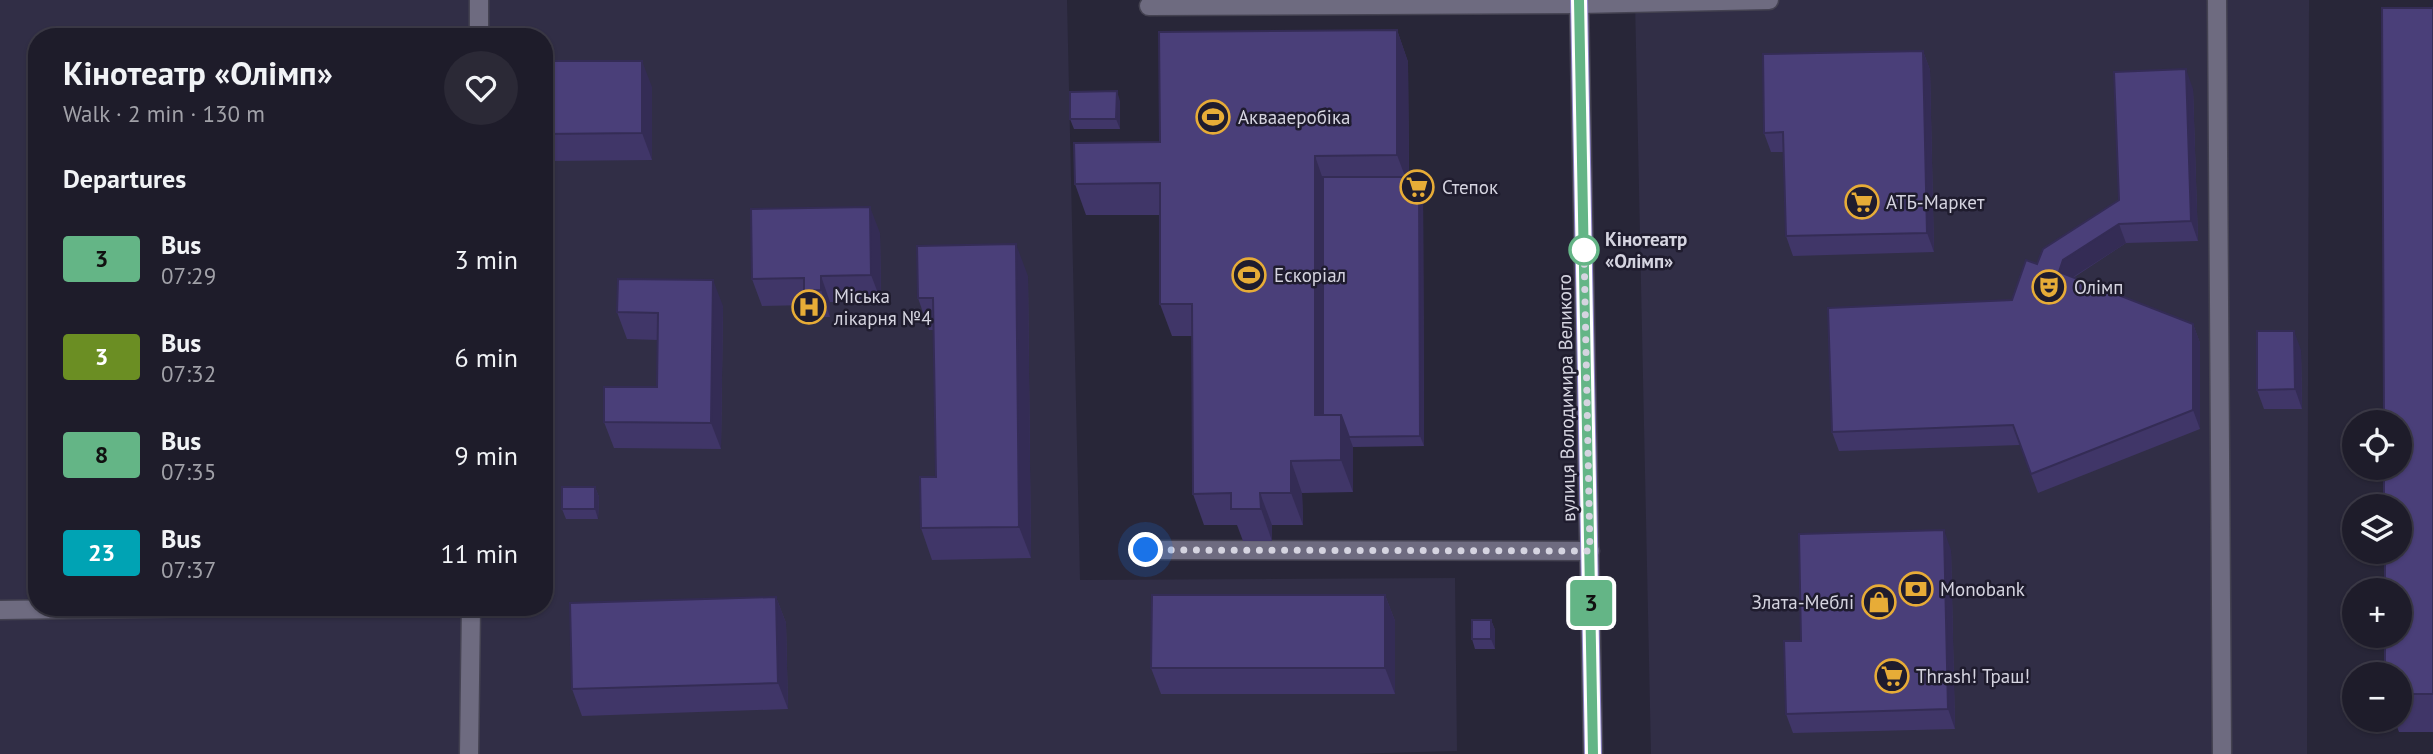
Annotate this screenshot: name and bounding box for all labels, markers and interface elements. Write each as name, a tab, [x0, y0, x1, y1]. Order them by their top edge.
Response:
text: Кінотеатр «Олімп»	[63, 51, 333, 94]
button: heart	[444, 51, 518, 125]
sports icon: Аквааеробіка	[1194, 98, 1232, 136]
text: Walk · 2 min · 130 m	[63, 99, 265, 128]
place label: Аквааеробіка	[1238, 105, 1350, 129]
text: Departures	[63, 162, 186, 195]
supermarket icon: Степок	[1398, 168, 1436, 206]
place label: Степок	[1442, 175, 1498, 199]
supermarket icon: АТБ-Маркет	[1843, 183, 1881, 221]
place label: АТБ-Маркет	[1886, 190, 1985, 214]
place label: Кінотеатр «Олімп»	[1605, 227, 1687, 273]
text: Bus	[161, 228, 201, 261]
marker: Кінотеатр «Олімп»	[1569, 235, 1599, 265]
text: 3	[95, 243, 108, 274]
text: 3 min	[455, 243, 518, 276]
sports icon: Ескоріал	[1230, 256, 1268, 294]
text: 07:29	[161, 261, 216, 290]
place label: Ескоріал	[1274, 263, 1346, 287]
theatre icon: Олімп	[2030, 268, 2068, 306]
street label: вулиця Володимира Великого	[1552, 274, 1580, 522]
place label: Олімп	[2074, 275, 2123, 299]
place label: Міська лікарня №4	[833, 284, 932, 330]
hospital icon: Міська лікарня №4	[790, 288, 828, 326]
text: Bus	[161, 326, 201, 359]
text: 3	[95, 341, 108, 372]
text: 6 min	[455, 341, 518, 374]
text: 07:32	[161, 359, 216, 388]
map controls	[2342, 410, 2412, 732]
button: locate	[2342, 410, 2412, 480]
text: Bus	[161, 424, 201, 457]
text: 8	[95, 439, 108, 470]
text: 9 min	[455, 439, 518, 472]
text: 07:35	[161, 457, 216, 486]
button: layers	[2342, 494, 2412, 564]
text: Bus	[161, 522, 201, 555]
your location	[1128, 532, 1163, 567]
text: 23	[88, 537, 115, 568]
text: 11 min	[440, 537, 518, 570]
text: 07:37	[161, 555, 216, 584]
bank icon: Monobank	[1897, 570, 1935, 608]
place label: Monobank	[1940, 577, 2025, 601]
button: +	[2342, 578, 2412, 648]
line badge: 3	[1568, 580, 1614, 626]
shop icon: Злата-Меблі	[1860, 583, 1898, 621]
text: 3	[1584, 587, 1598, 618]
place label: Злата-Меблі	[1752, 590, 1854, 614]
supermarket icon: Thrash! Траш!	[1873, 657, 1911, 695]
button: −	[2342, 662, 2412, 732]
place label: Thrash! Траш!	[1916, 664, 2030, 688]

